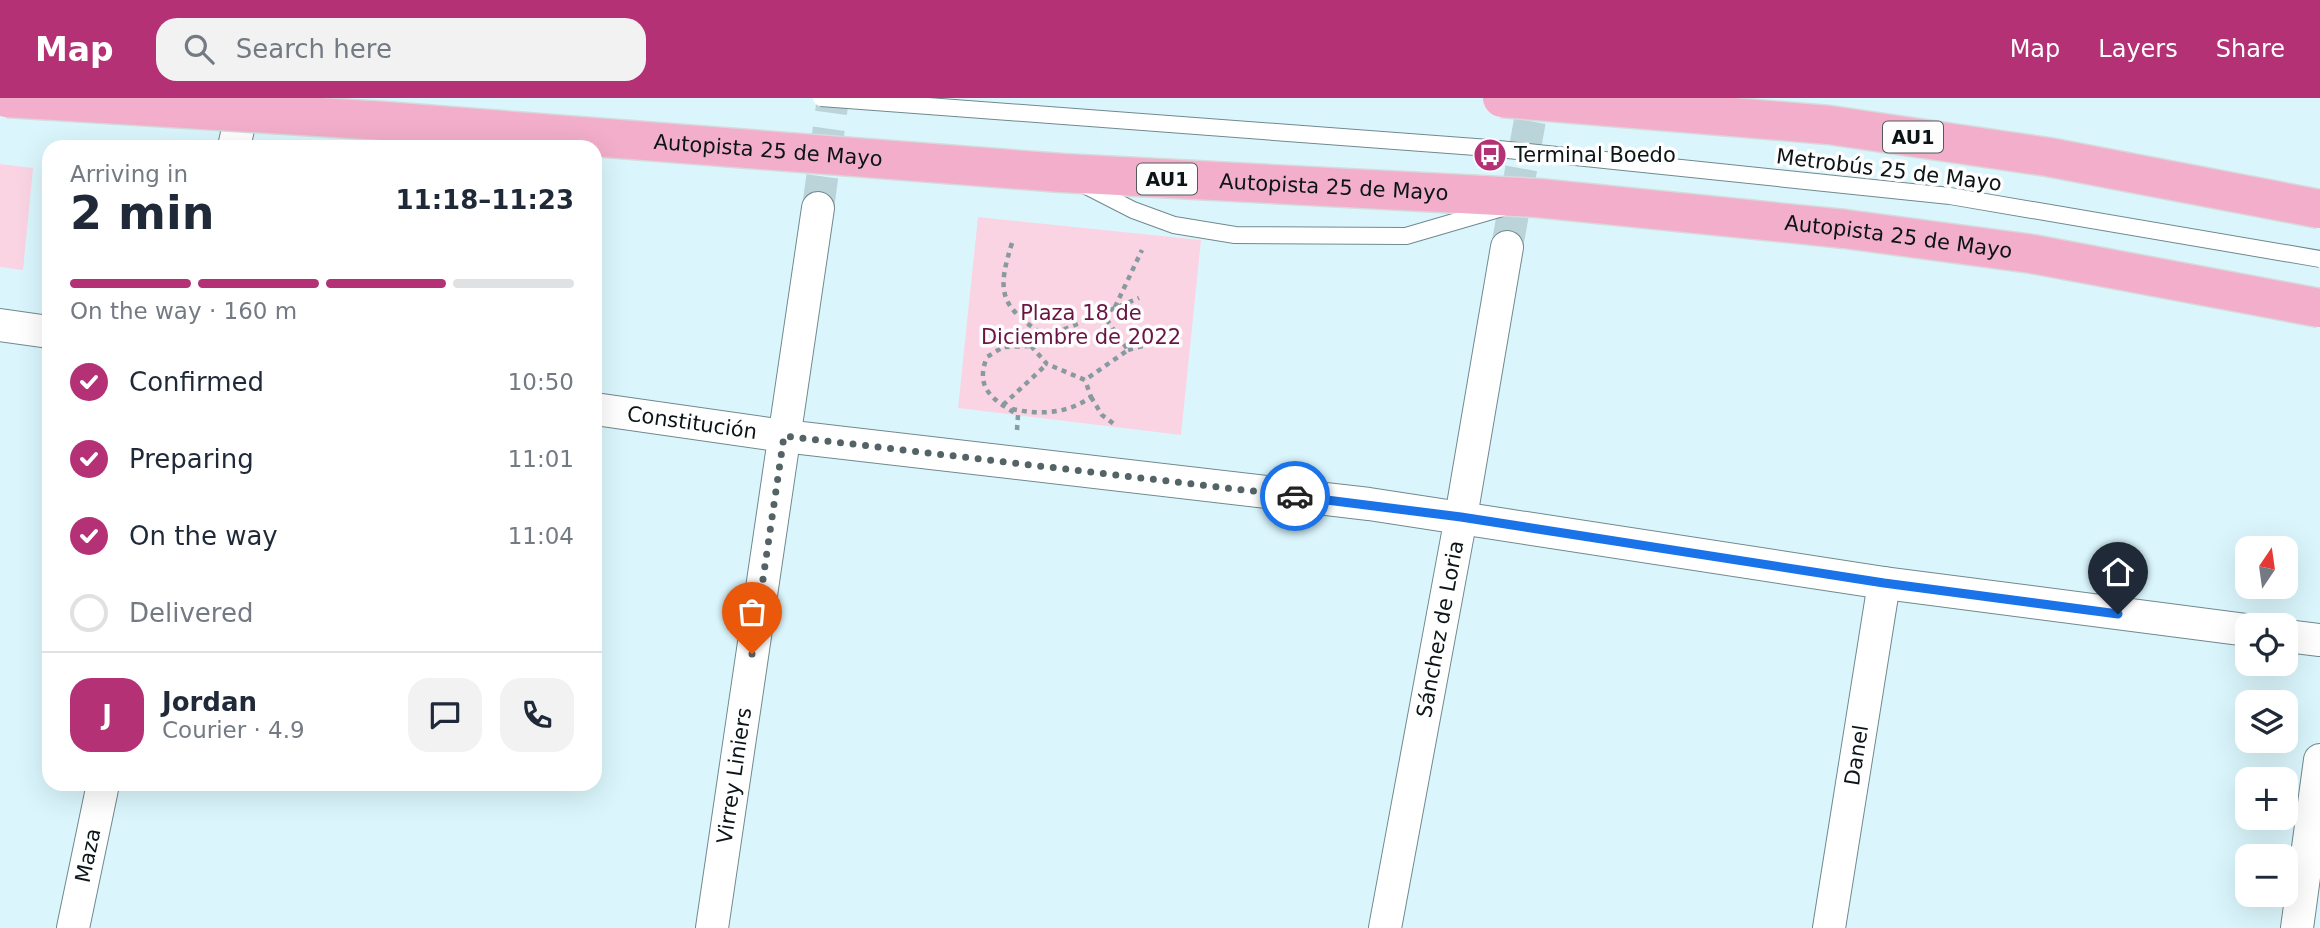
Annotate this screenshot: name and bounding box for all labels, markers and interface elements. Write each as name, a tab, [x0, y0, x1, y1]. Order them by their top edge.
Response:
search box	[156, 18, 646, 81]
text: Map	[35, 30, 114, 69]
icon: search	[180, 30, 218, 68]
text: Search here	[236, 34, 392, 64]
text: Map	[2010, 35, 2060, 63]
text: Layers	[2098, 35, 2178, 63]
text: Share	[2216, 35, 2285, 63]
road number: AU1	[1883, 121, 1943, 152]
street label: Autopista 25 de Mayo	[653, 130, 883, 171]
bus stop icon: Terminal Boedo	[1471, 136, 1509, 174]
place label: Terminal Boedo	[1513, 143, 1676, 167]
street label: Metrobús 25 de Mayo	[1775, 144, 2003, 196]
text: Arriving in	[70, 161, 188, 187]
road number: AU1	[1137, 164, 1197, 194]
street label: Autopista 25 de Mayo	[1219, 169, 1449, 205]
text: 11:18–11:23	[395, 185, 574, 215]
text: 2 min	[70, 186, 214, 240]
street label: Autopista 25 de Mayo	[1783, 211, 2014, 263]
text: On the way · 160 m	[70, 298, 297, 324]
park label: Plaza 18 de Diciembre de 2022	[981, 301, 1181, 349]
icon: check	[70, 363, 108, 401]
text: Confirmed	[129, 367, 264, 397]
text: 10:50	[508, 369, 574, 395]
street label: Constitución	[625, 402, 759, 444]
icon: check	[70, 440, 108, 478]
text: Preparing	[129, 444, 254, 474]
text: 11:01	[508, 446, 574, 472]
courier	[1260, 461, 1330, 531]
icon: car	[1276, 477, 1314, 515]
icon: check	[70, 517, 108, 555]
text: On the way	[129, 521, 278, 551]
text: 11:04	[508, 523, 574, 549]
north arrow	[2235, 536, 2298, 598]
map controls	[2235, 536, 2298, 907]
street label: Sánchez de Loria	[1412, 539, 1468, 720]
pin	[2088, 542, 2148, 614]
icon: home	[2099, 553, 2137, 591]
pin	[722, 582, 782, 654]
icon: bag	[733, 593, 771, 631]
text: Delivered	[129, 598, 253, 628]
button: locate	[2235, 613, 2298, 676]
button: chat	[408, 678, 482, 752]
button: phone	[500, 678, 574, 752]
text: Jordan	[162, 687, 257, 717]
button: layers	[2235, 690, 2298, 753]
text: J	[102, 700, 112, 730]
street label: Virrey Liniers	[713, 706, 756, 845]
text: Courier · 4.9	[162, 717, 305, 743]
street label: Danel	[1840, 723, 1873, 787]
button: +	[2235, 767, 2298, 830]
street label: Maza	[71, 826, 105, 885]
button: −	[2235, 844, 2298, 907]

